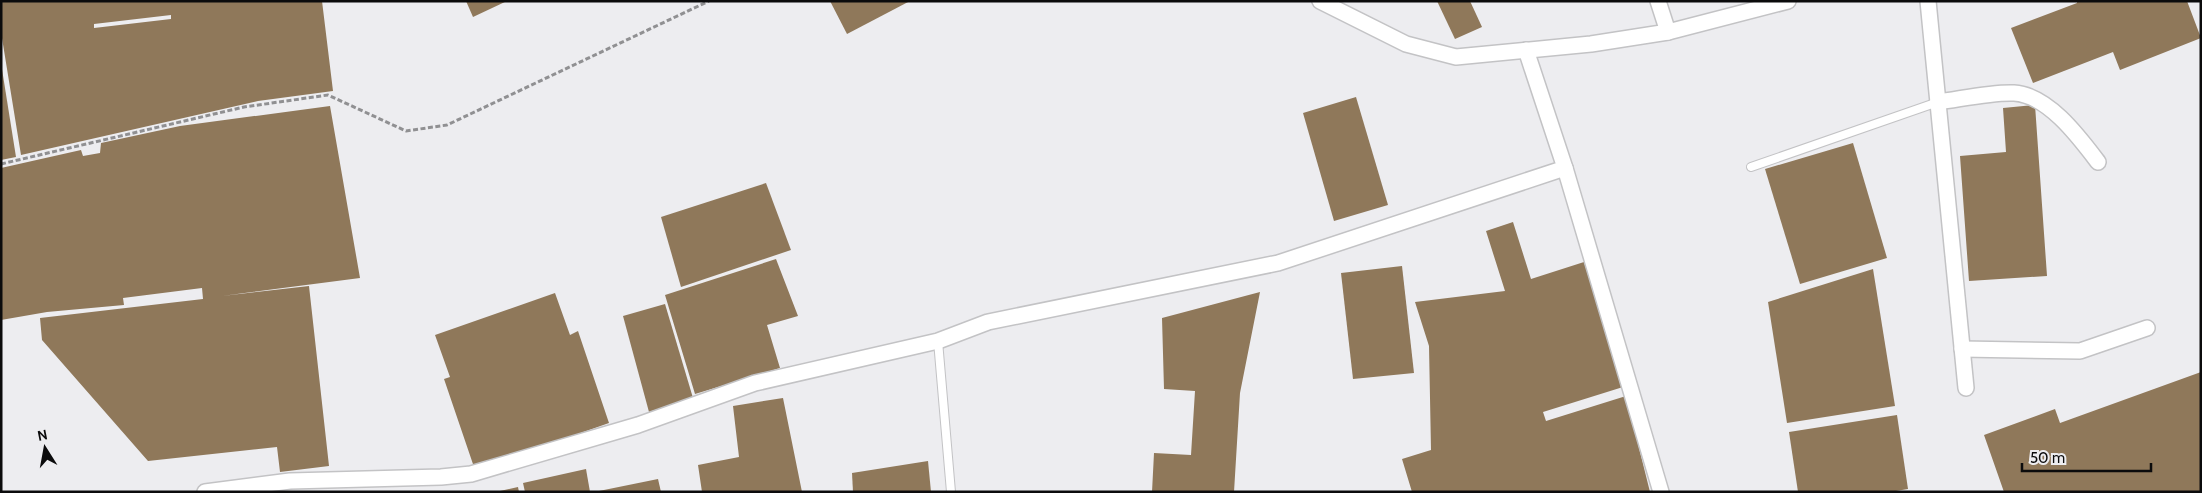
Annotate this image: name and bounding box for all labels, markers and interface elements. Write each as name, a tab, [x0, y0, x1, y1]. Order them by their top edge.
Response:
north arrow	[20, 423, 70, 473]
text: N	[36, 425, 49, 445]
scale bar	[2022, 440, 2151, 472]
text: 50 m	[2030, 449, 2065, 467]

